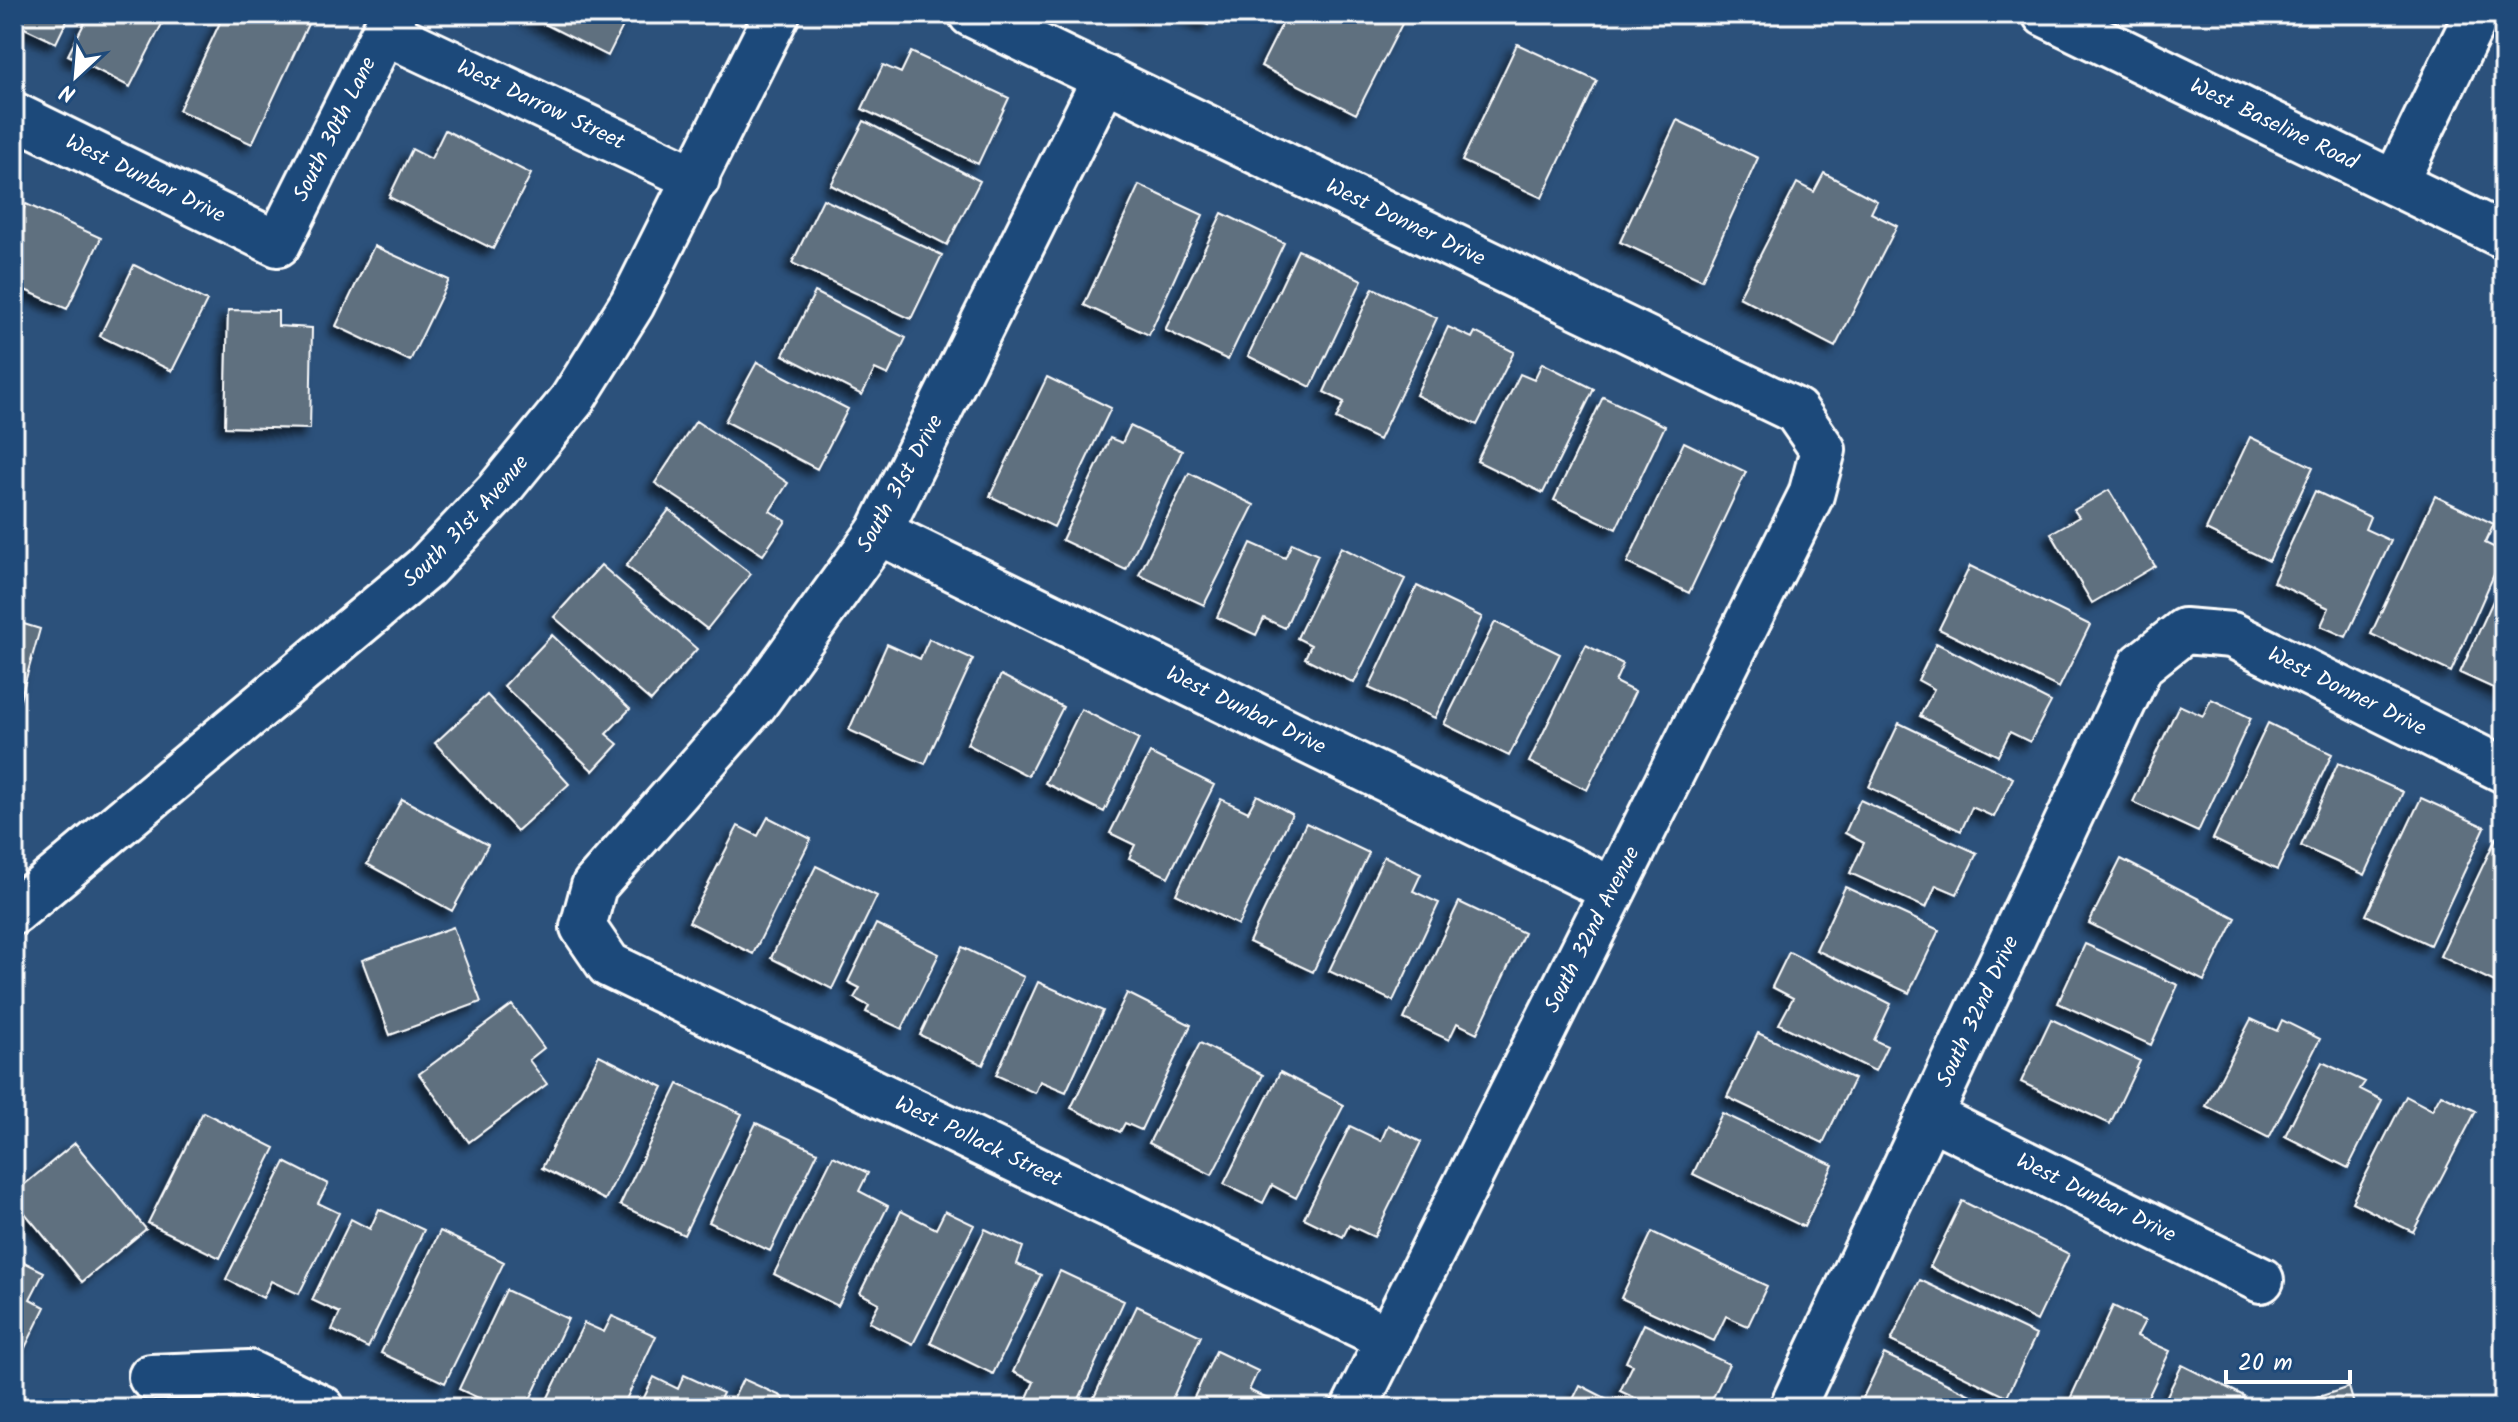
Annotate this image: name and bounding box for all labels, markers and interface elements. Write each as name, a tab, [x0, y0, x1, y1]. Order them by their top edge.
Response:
north arrow	[36, 36, 116, 116]
street label: South 30th Lane	[284, 51, 386, 208]
street label: West Darrow Street	[451, 51, 631, 160]
street label: West Baseline Road	[2184, 69, 2364, 181]
text: N	[54, 73, 82, 111]
street label: West Dunbar Drive	[59, 125, 231, 233]
street label: West Donner Drive	[1320, 170, 1491, 276]
street label: South 31st Drive	[849, 408, 954, 560]
street label: South 31st Avenue	[395, 447, 538, 597]
street label: West Donner Drive	[2261, 638, 2432, 746]
street label: West Dunbar Drive	[1160, 657, 1332, 765]
street label: South 32nd Avenue	[1536, 840, 1650, 1019]
street label: South 32nd Drive	[1927, 930, 2029, 1093]
street label: West Pollack Street	[889, 1087, 1068, 1197]
street label: West Dunbar Drive	[2010, 1144, 2182, 1253]
scale bar	[2226, 1334, 2350, 1384]
text: 20 m	[2238, 1344, 2293, 1383]

